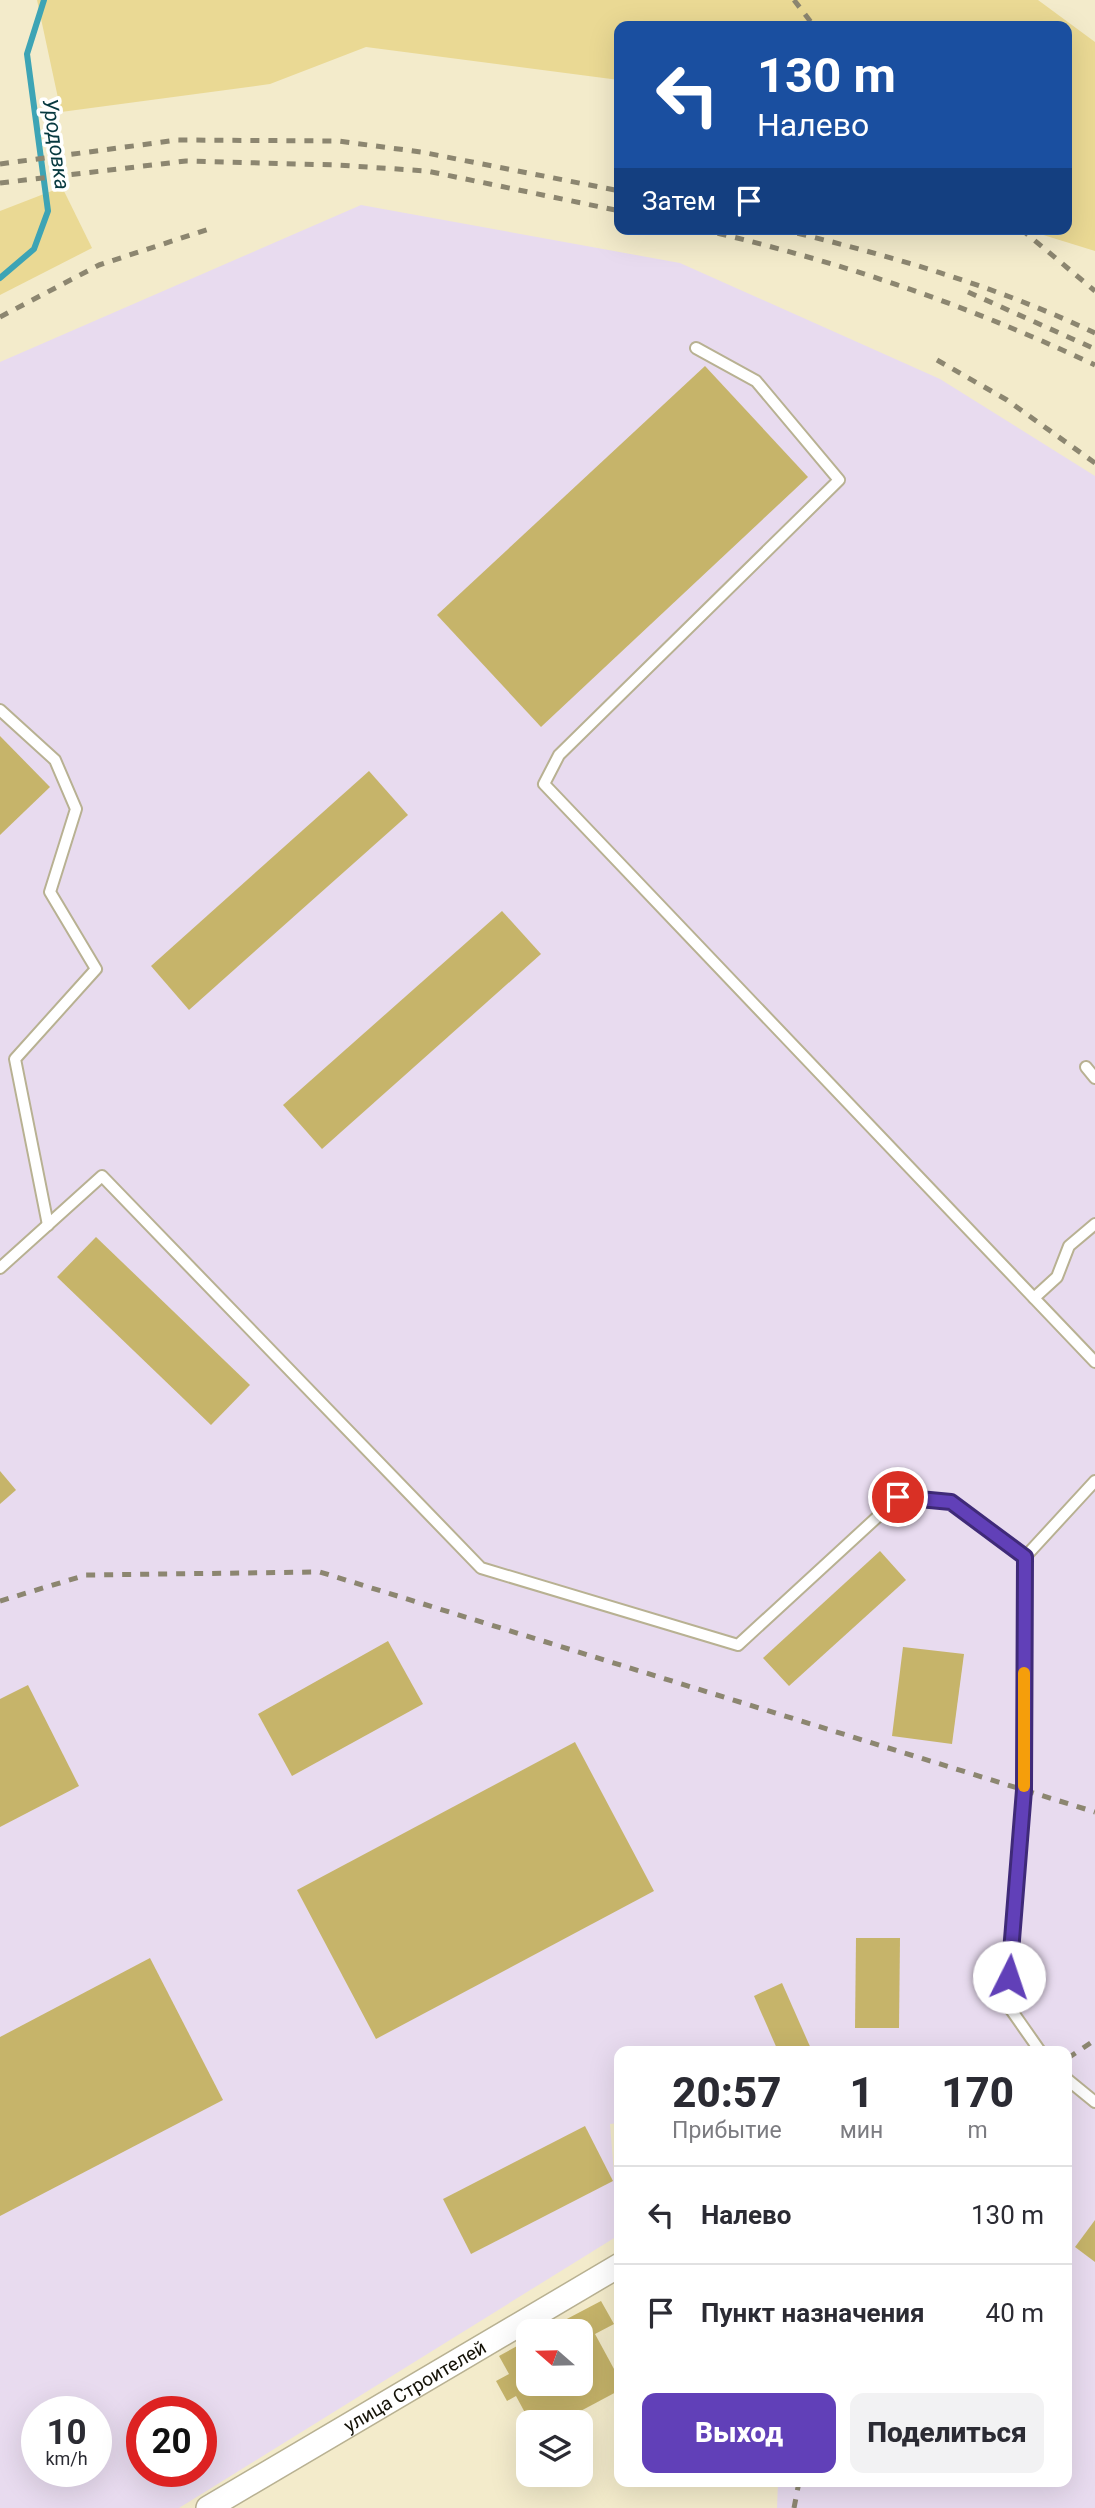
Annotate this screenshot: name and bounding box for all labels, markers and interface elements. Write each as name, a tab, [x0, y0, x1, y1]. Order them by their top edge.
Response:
text: 130 m	[757, 47, 896, 104]
icon: left	[642, 49, 733, 140]
water label: Уродовка	[38, 97, 74, 191]
text: Налево	[757, 106, 869, 144]
icon: arrive	[730, 182, 768, 220]
text: Затем	[642, 186, 716, 216]
pin	[868, 1467, 928, 1527]
icon: arrive	[879, 1478, 917, 1516]
position arrow	[972, 1940, 1046, 2014]
text: 20:57	[672, 2068, 781, 2117]
text: 1	[849, 2068, 874, 2117]
text: 170	[941, 2068, 1014, 2117]
text: Прибытие	[672, 2117, 782, 2144]
text: мин	[840, 2117, 883, 2144]
text: m	[968, 2117, 988, 2144]
icon: left	[642, 2196, 680, 2234]
text: Налево	[701, 2200, 791, 2230]
text: 130 m	[971, 2200, 1044, 2230]
icon: arrive	[642, 2294, 680, 2332]
text: Пункт назначения	[701, 2298, 925, 2328]
text: 40 m	[986, 2298, 1044, 2328]
north arrow	[516, 2319, 593, 2396]
map controls	[516, 2319, 593, 2487]
street label: улица Строителей	[340, 2336, 490, 2437]
button: Выход	[642, 2393, 836, 2473]
button: Поделиться	[850, 2393, 1044, 2473]
speed limit sign: 20	[126, 2396, 217, 2487]
button: layers	[516, 2410, 593, 2487]
text: 10	[46, 2412, 87, 2453]
text: km/h	[45, 2448, 88, 2469]

